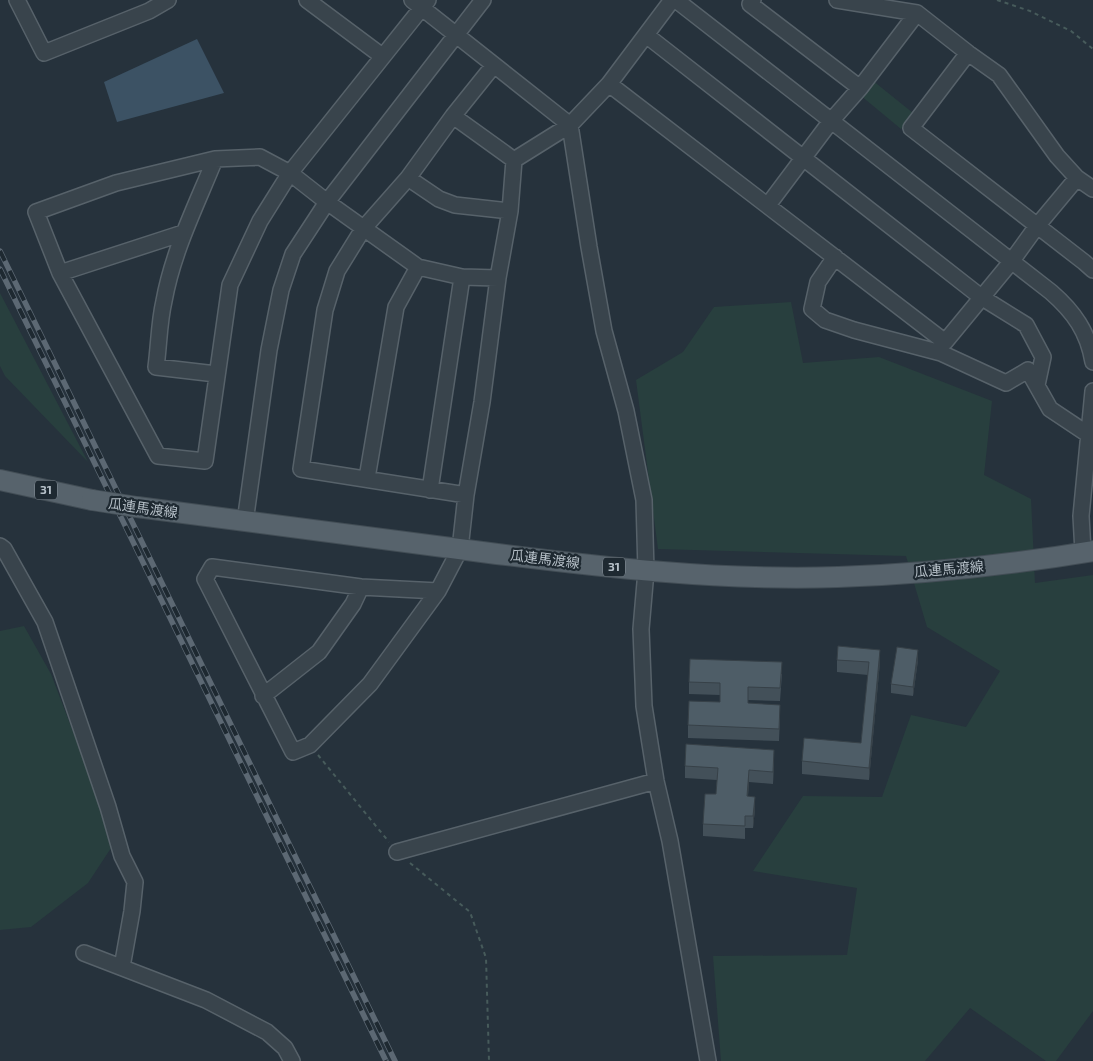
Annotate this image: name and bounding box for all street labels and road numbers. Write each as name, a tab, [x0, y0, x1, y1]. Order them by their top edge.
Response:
road number: 31	[35, 480, 57, 500]
street label: 瓜連馬渡線	[107, 494, 179, 521]
street label: 瓜連馬渡線	[509, 546, 581, 571]
street label: 瓜連馬渡線	[913, 557, 985, 580]
road number: 31	[603, 558, 625, 576]

